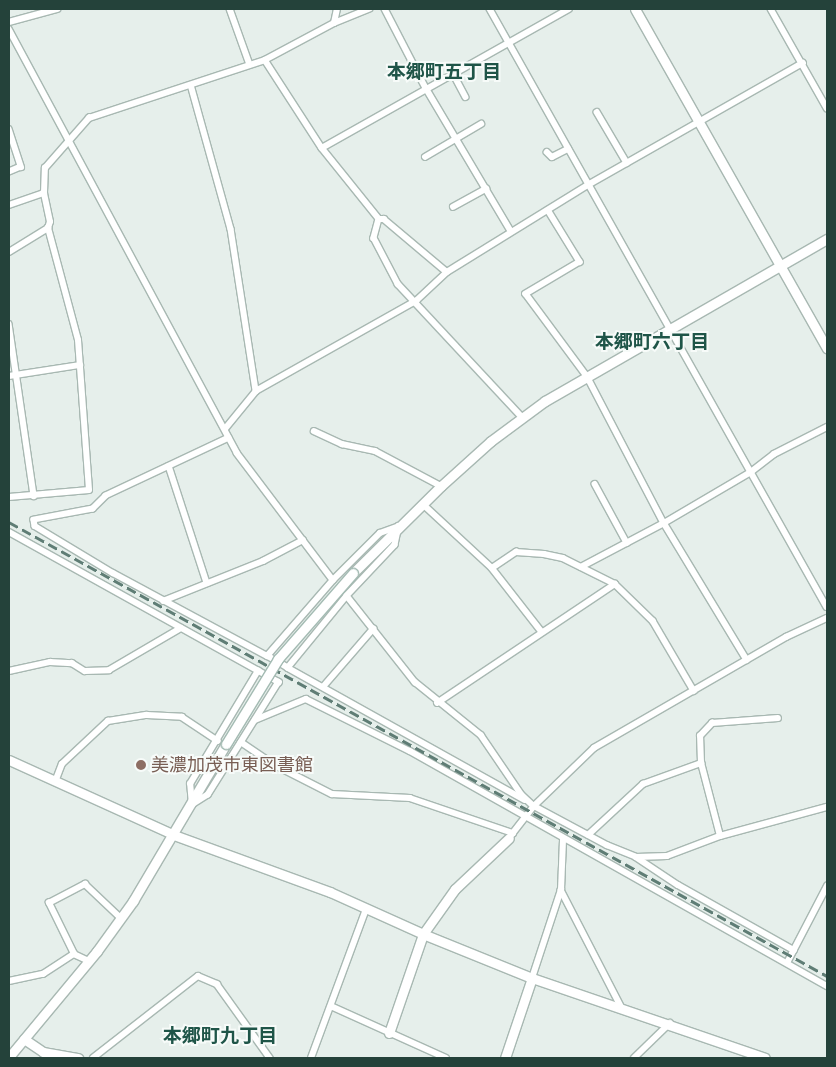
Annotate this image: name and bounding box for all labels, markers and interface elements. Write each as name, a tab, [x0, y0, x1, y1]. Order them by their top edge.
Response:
district label: 本郷町五丁目	[387, 61, 501, 83]
district label: 本郷町六丁目	[595, 331, 709, 353]
place label: 美濃加茂市東図書館	[151, 754, 313, 776]
marker: 美濃加茂市東図書館	[135, 759, 147, 771]
district label: 本郷町九丁目	[163, 1025, 277, 1047]

